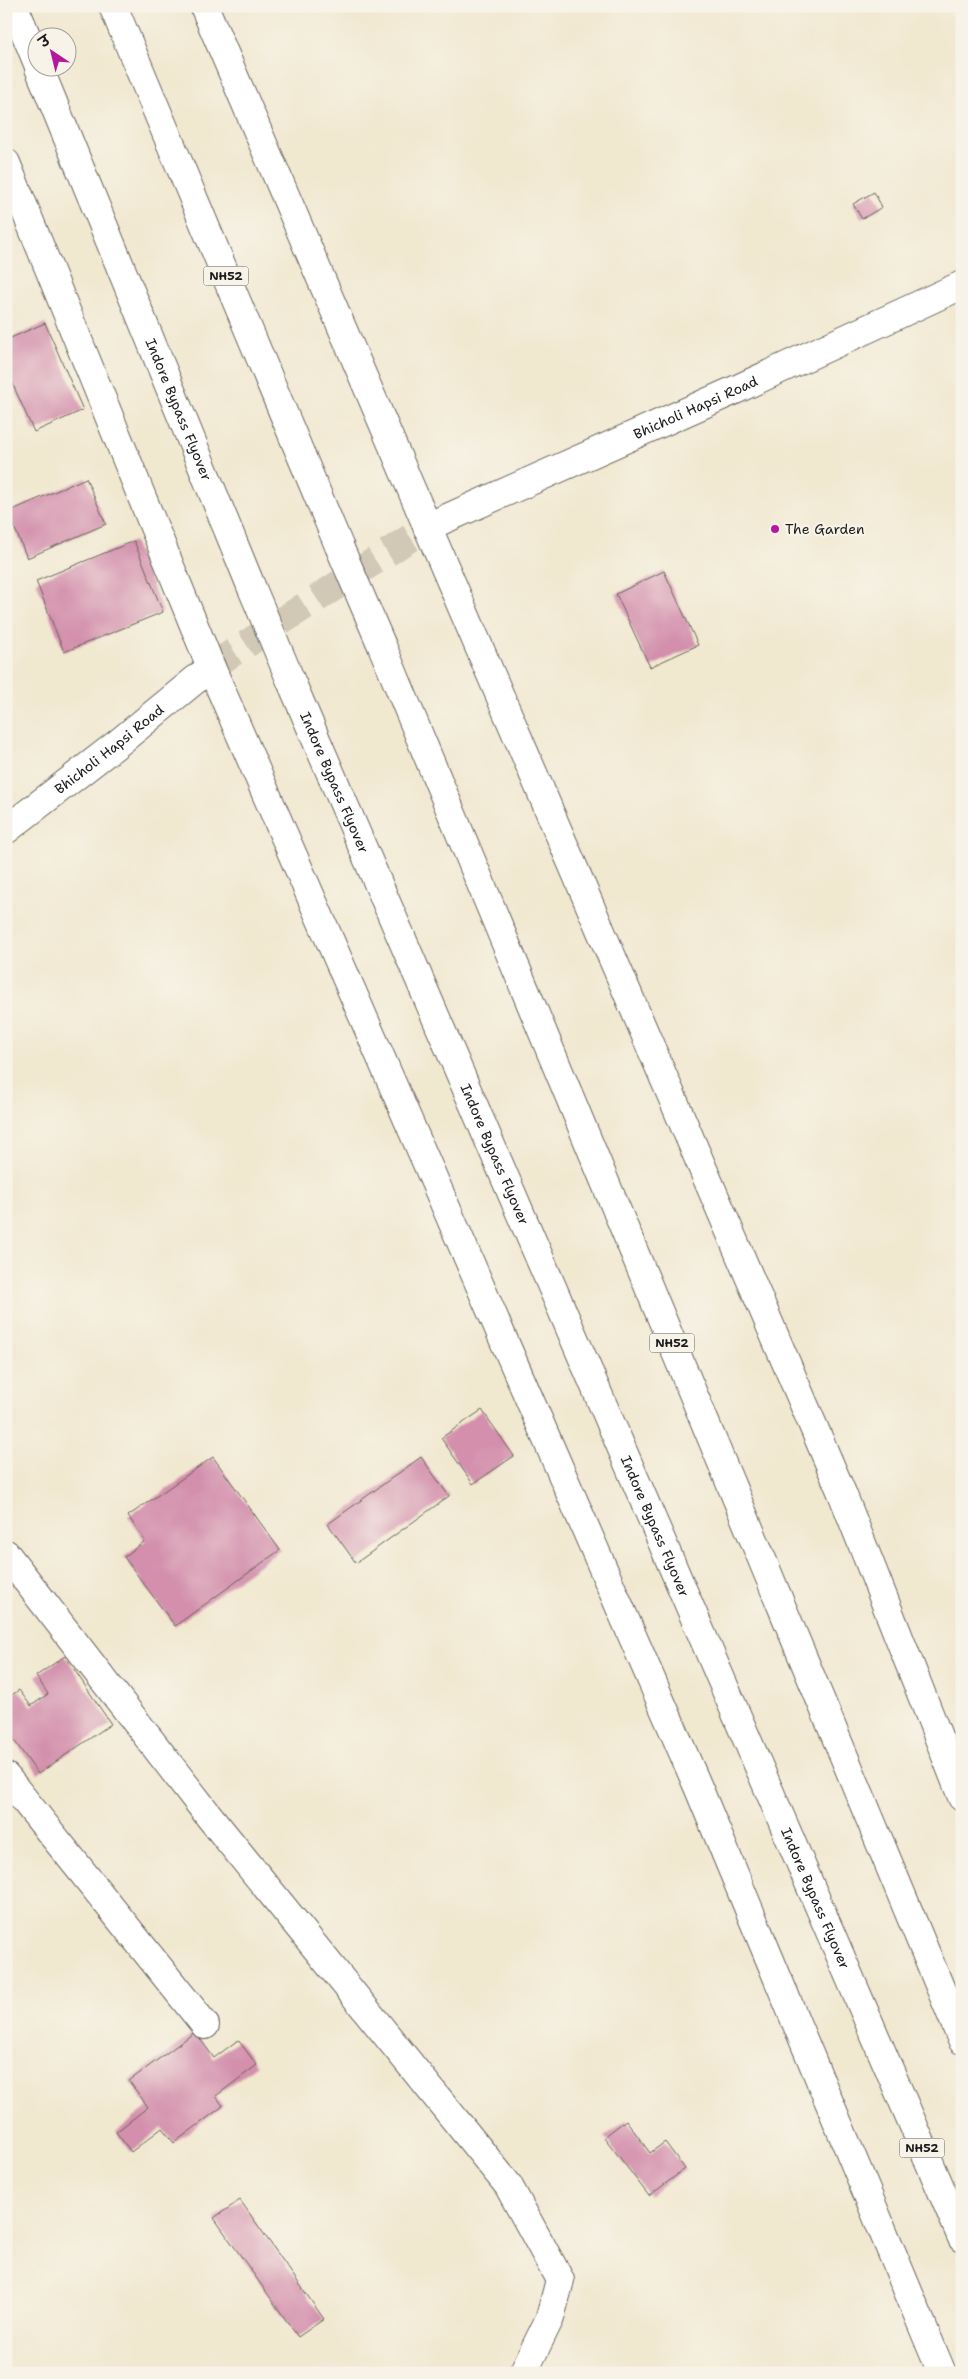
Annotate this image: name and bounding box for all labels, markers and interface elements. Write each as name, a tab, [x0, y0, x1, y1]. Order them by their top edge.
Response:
north arrow	[28, 28, 78, 78]
text: उ	[34, 30, 55, 53]
road number: NH52	[204, 266, 248, 286]
street label: Indore Bypass Flyover	[142, 336, 216, 484]
street label: Bhicholi Hapsi Road	[631, 372, 761, 443]
place label: The Garden	[785, 520, 865, 538]
marker: The Garden	[769, 523, 781, 535]
street label: Bhicholi Hapsi Road	[51, 700, 167, 798]
street label: Indore Bypass Flyover	[296, 709, 373, 856]
street label: Indore Bypass Flyover	[457, 1081, 533, 1228]
road number: NH52	[650, 1334, 694, 1352]
street label: Indore Bypass Flyover	[617, 1453, 694, 1600]
street label: Indore Bypass Flyover	[777, 1825, 854, 1972]
road number: NH52	[900, 2138, 944, 2158]

